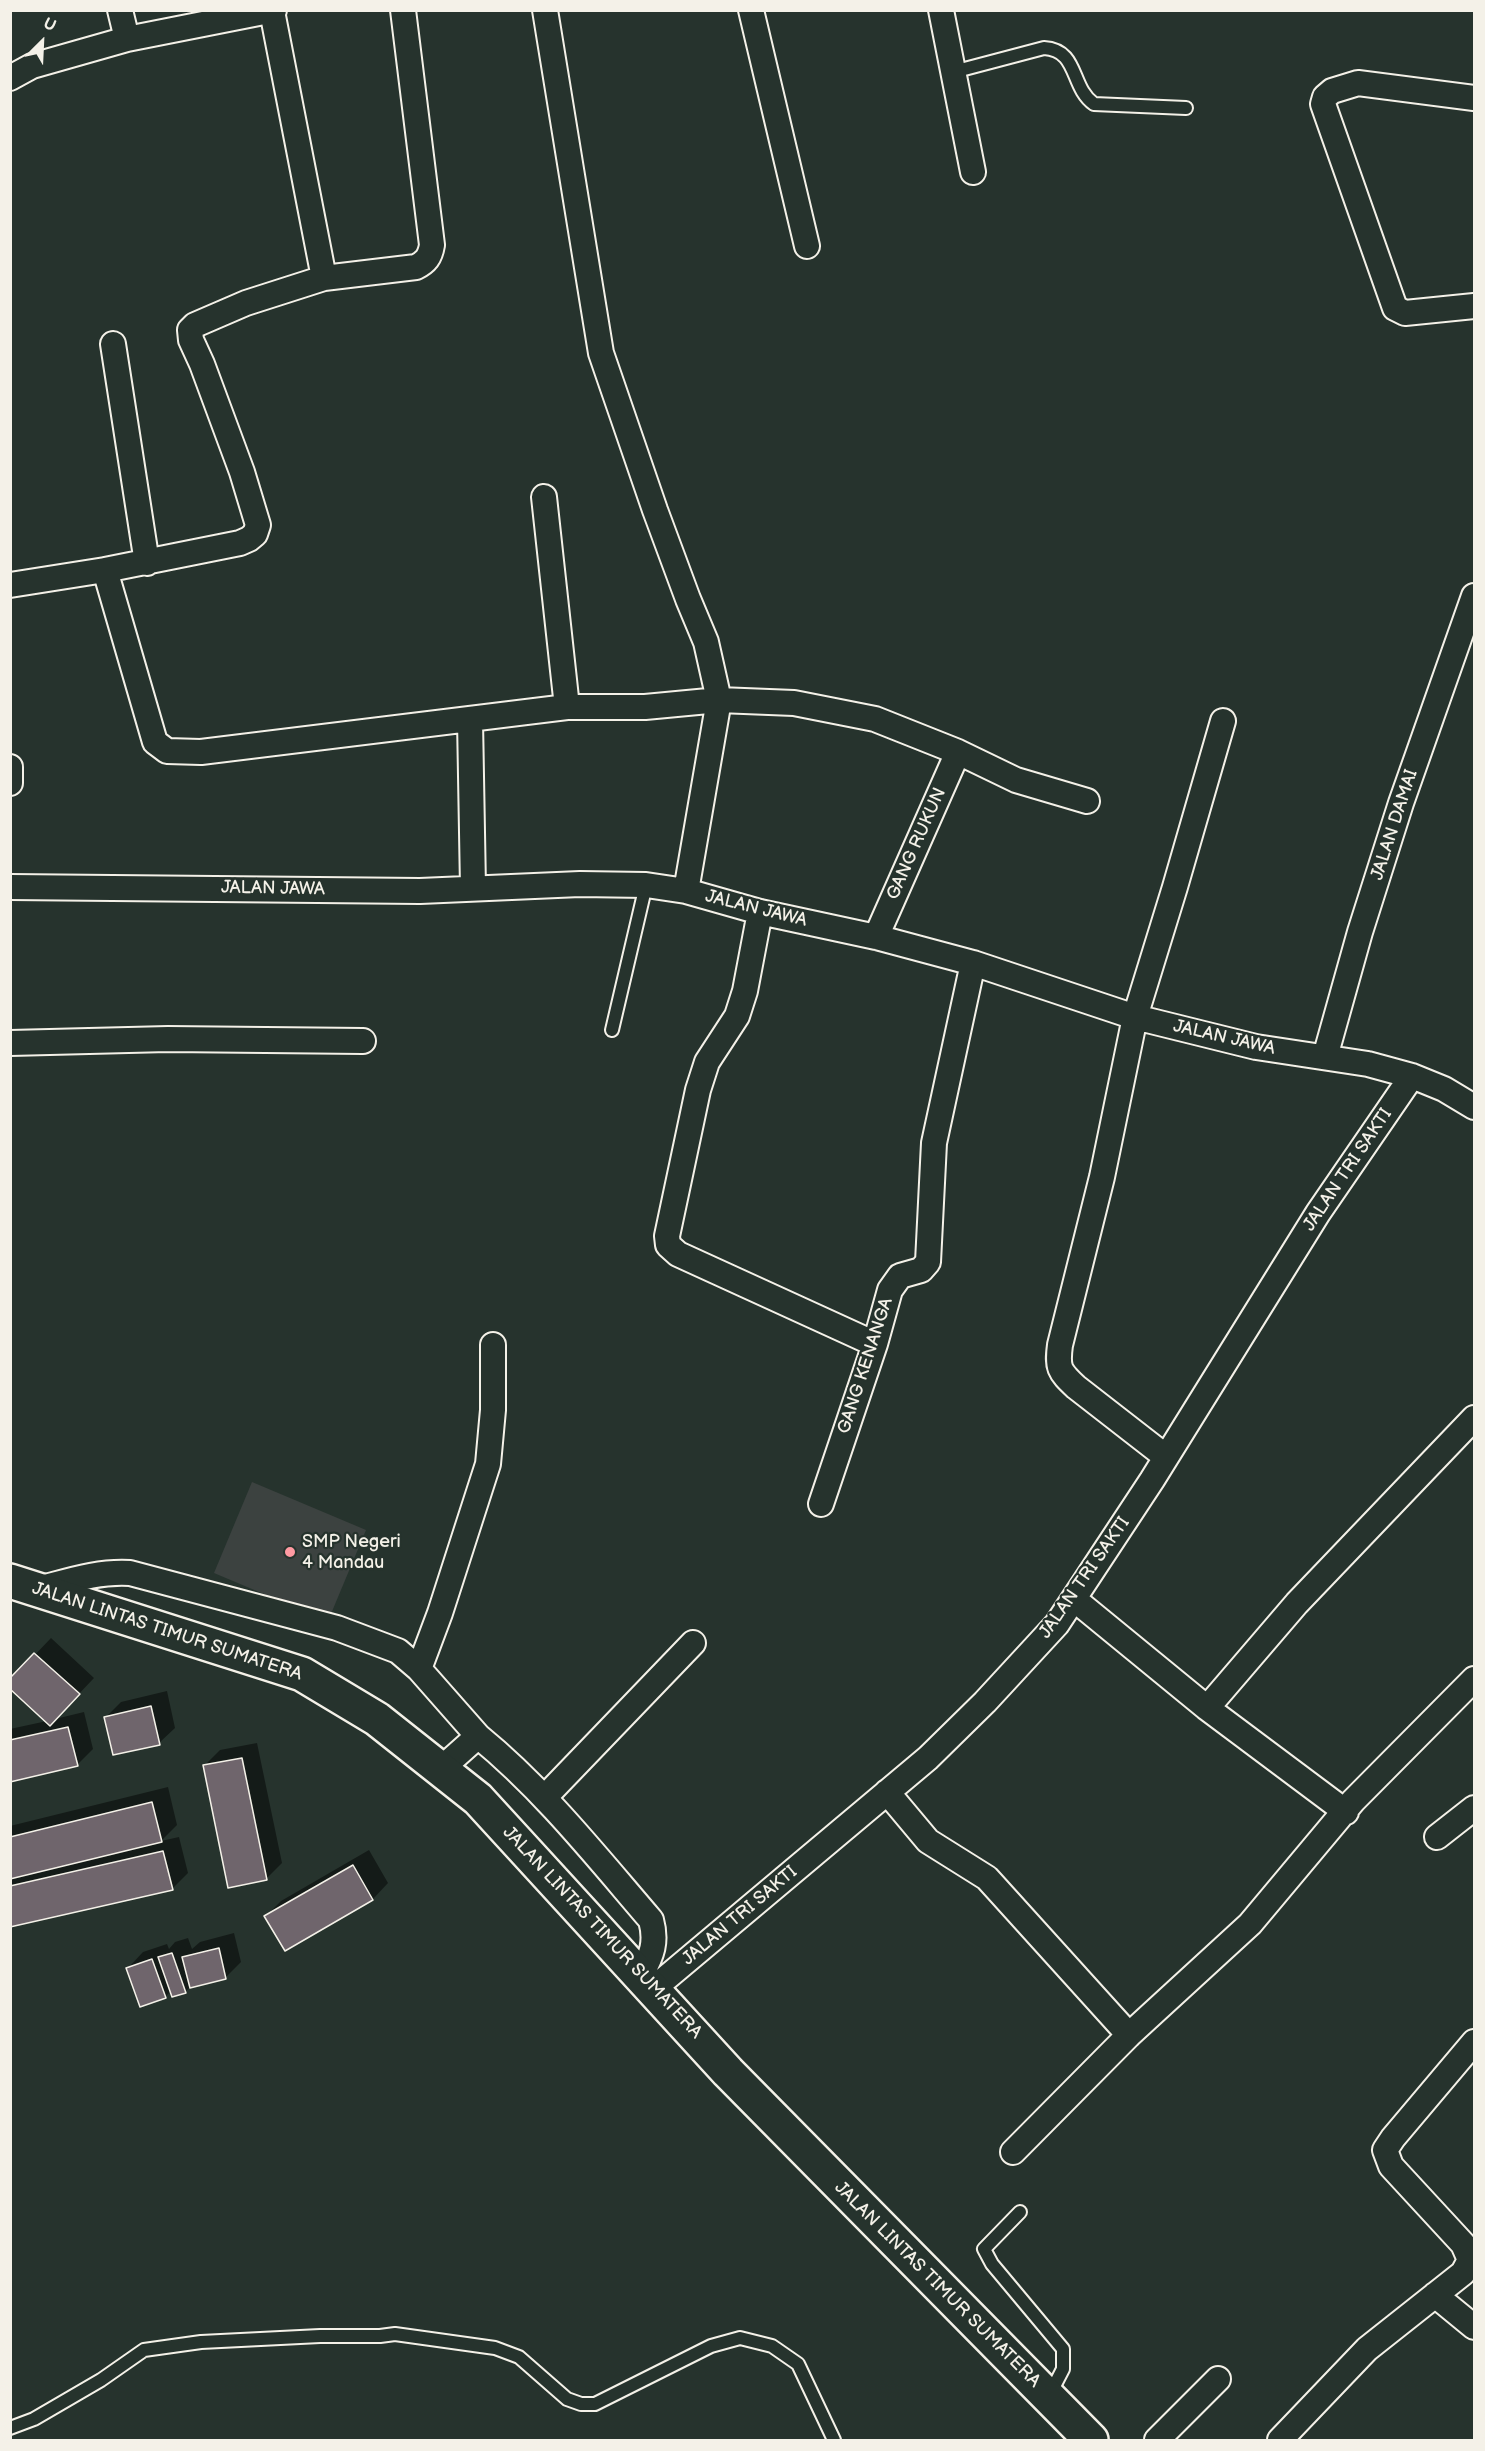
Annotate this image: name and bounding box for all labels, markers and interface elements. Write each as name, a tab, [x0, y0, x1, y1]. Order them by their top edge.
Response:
north arrow	[12, 12, 72, 72]
text: U	[40, 14, 59, 36]
street label: JALAN DAMAI	[1367, 767, 1423, 883]
street label: GANG RUKUN	[883, 785, 951, 903]
street label: JALAN JAWA	[221, 877, 325, 901]
street label: JALAN JAWA	[703, 886, 809, 932]
street label: JALAN JAWA	[1171, 1016, 1277, 1060]
street label: JALAN TRI SAKTI	[1299, 1105, 1397, 1235]
street label: GANG KENANGA	[834, 1295, 898, 1437]
street label: JALAN TRI SAKTI	[1035, 1513, 1135, 1643]
place label: SMP Negeri 4 Mandau	[302, 1531, 401, 1574]
marker: SMP Negeri 4 Mandau	[283, 1545, 297, 1559]
street label: JALAN LINTAS TIMUR SUMATERA	[29, 1578, 305, 1686]
street label: JALAN LINTAS TIMUR SUMATERA	[498, 1822, 706, 2044]
street label: JALAN TRI SAKTI	[678, 1862, 802, 1970]
street label: JALAN LINTAS TIMUR SUMATERA	[829, 2177, 1045, 2393]

